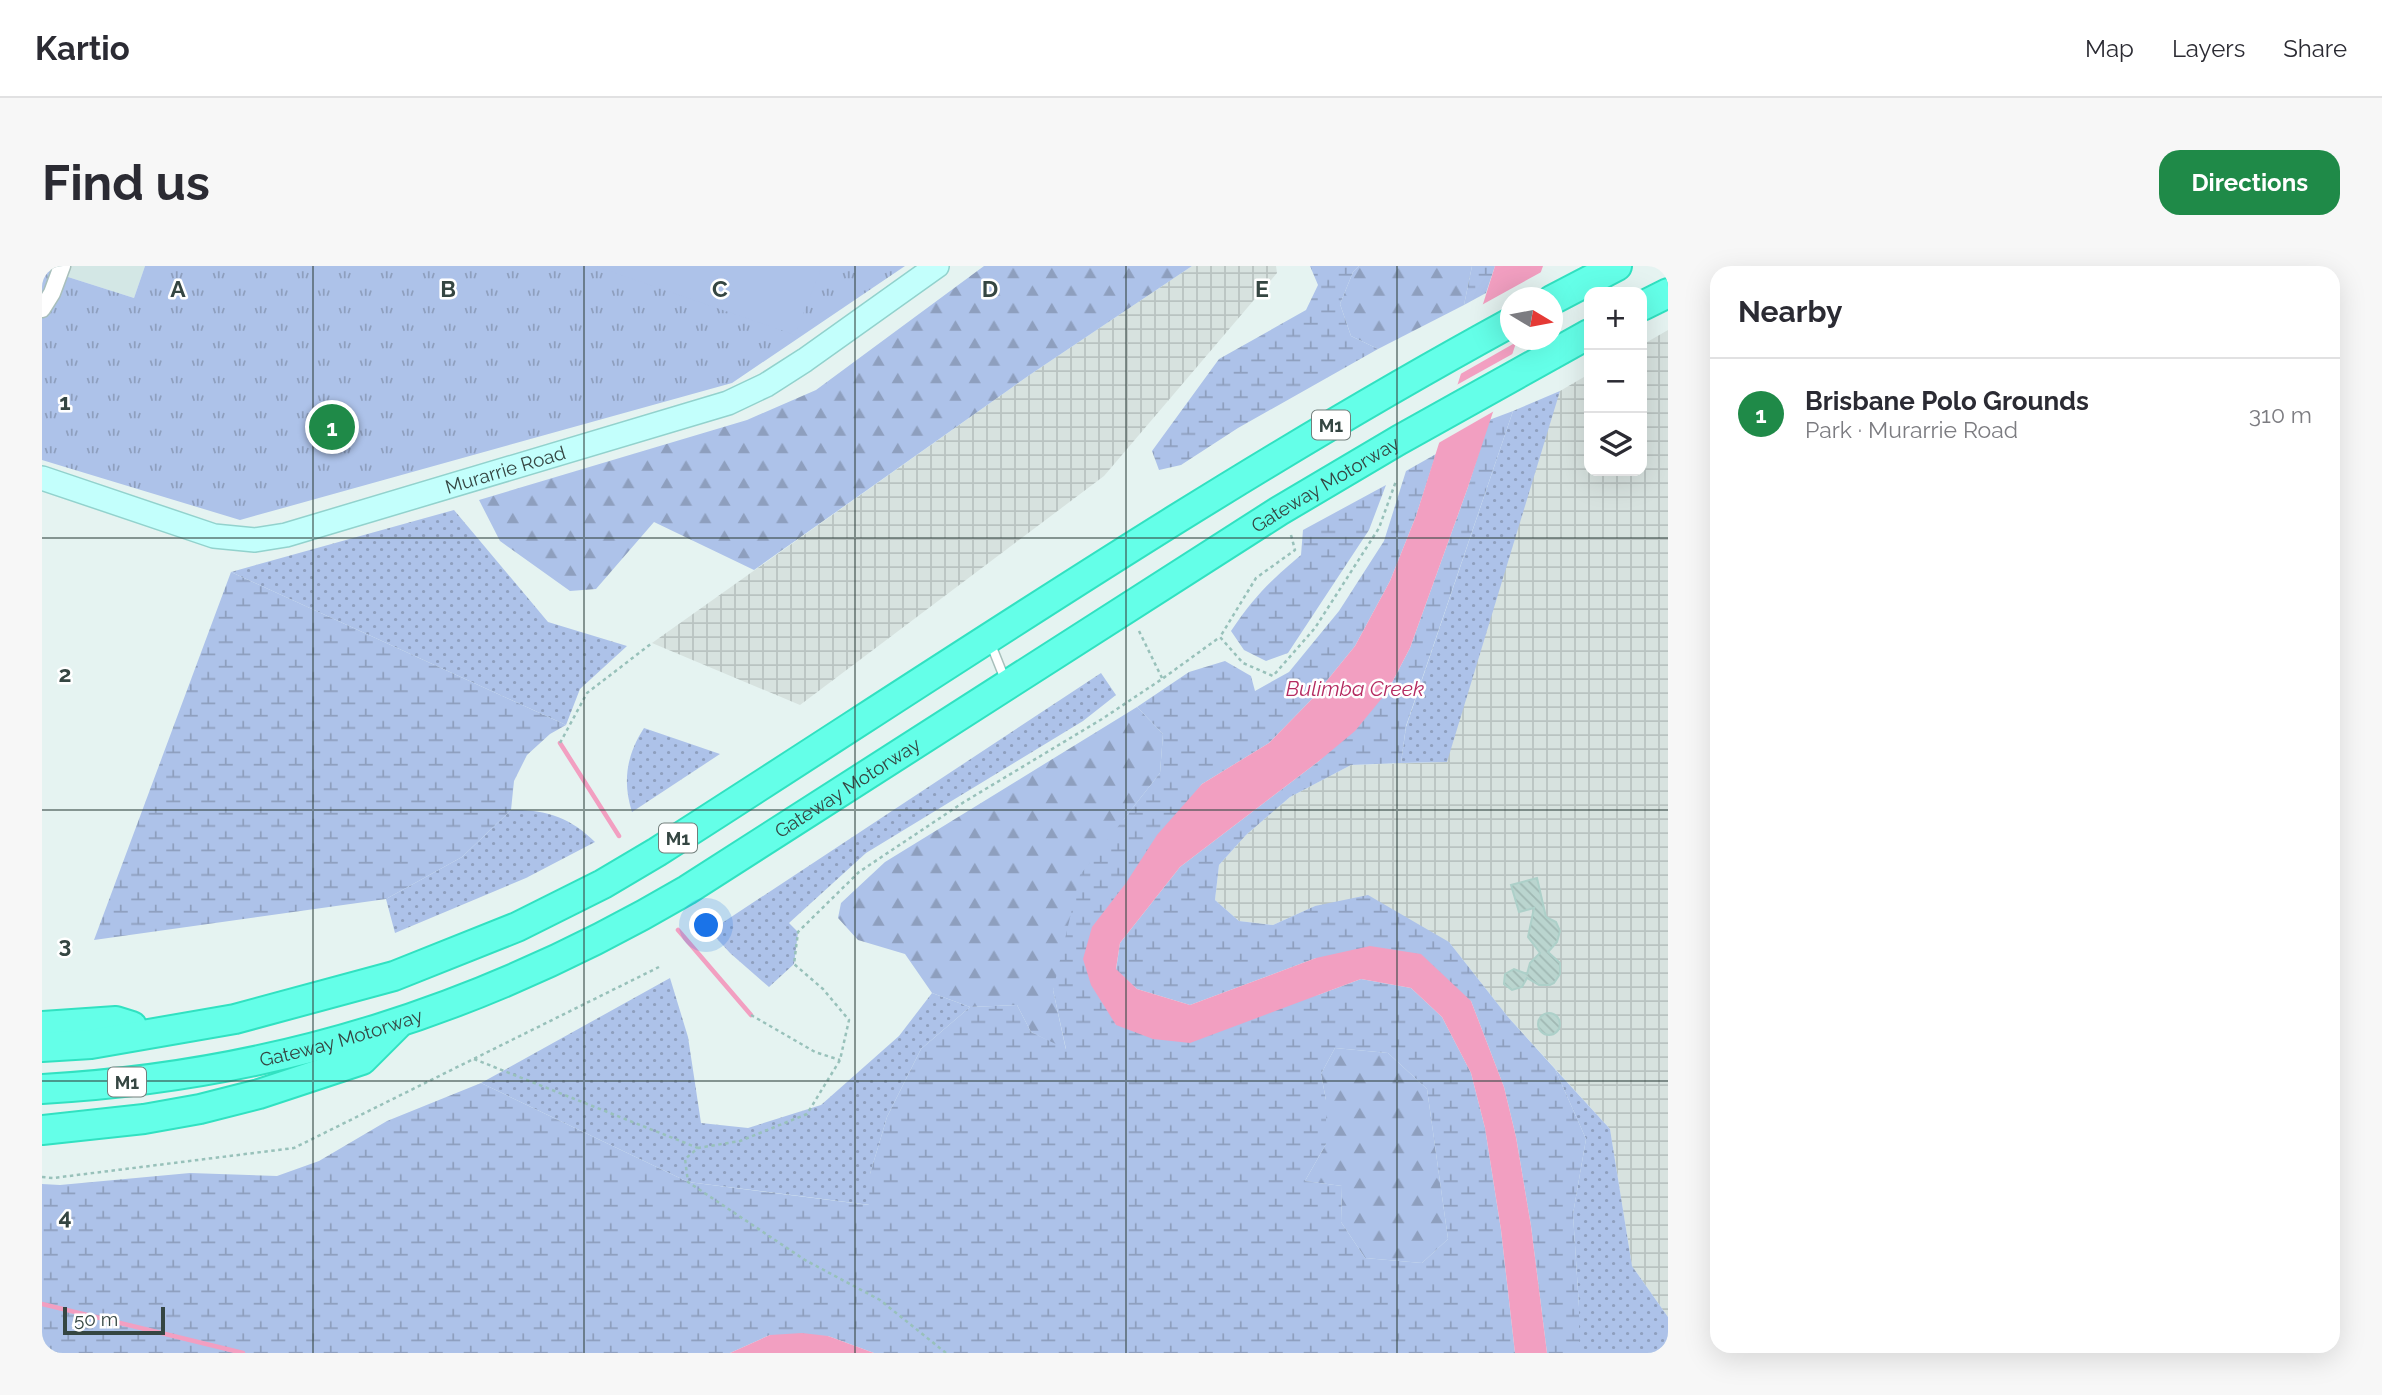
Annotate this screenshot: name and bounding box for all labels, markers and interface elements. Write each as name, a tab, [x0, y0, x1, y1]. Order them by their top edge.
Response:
text: Kartio	[35, 29, 130, 68]
text: Map	[2085, 34, 2134, 63]
text: Layers	[2172, 34, 2245, 63]
text: Share	[2283, 34, 2347, 63]
button: Directions	[2159, 150, 2340, 215]
text: Find us	[42, 154, 210, 211]
text: A	[170, 275, 186, 302]
text: B	[440, 275, 456, 302]
text: C	[712, 275, 728, 302]
text: D	[982, 275, 998, 302]
text: E	[1255, 275, 1269, 302]
north arrow	[1500, 287, 1563, 350]
map controls	[1584, 287, 1647, 476]
button: +	[1584, 287, 1647, 350]
text: Nearby	[1738, 294, 1842, 329]
button: −	[1584, 350, 1647, 413]
text: Brisbane Polo Grounds	[1805, 386, 2089, 416]
text: 1	[59, 388, 71, 415]
pin: 1	[309, 401, 355, 453]
text: 1	[1755, 401, 1767, 428]
text: 310 m	[2249, 401, 2312, 428]
road number: M1	[1312, 410, 1350, 440]
button: layers	[1584, 413, 1647, 476]
text: Park · Murarrie Road	[1805, 416, 2018, 443]
street label: Gateway Motorway	[1247, 431, 1403, 537]
street label: Murarrie Road	[443, 441, 568, 498]
text: 2	[59, 660, 71, 687]
water label: Bulimba Creek	[1286, 676, 1424, 701]
street label: Gateway Motorway	[770, 733, 924, 842]
road number: M1	[659, 824, 697, 852]
your location	[689, 908, 723, 942]
text: 3	[59, 931, 71, 958]
street label: Gateway Motorway	[257, 1004, 425, 1071]
road number: M1	[108, 1068, 146, 1096]
text: 4	[58, 1203, 72, 1230]
scale bar	[63, 1304, 164, 1336]
text: 50 m	[74, 1308, 118, 1330]

